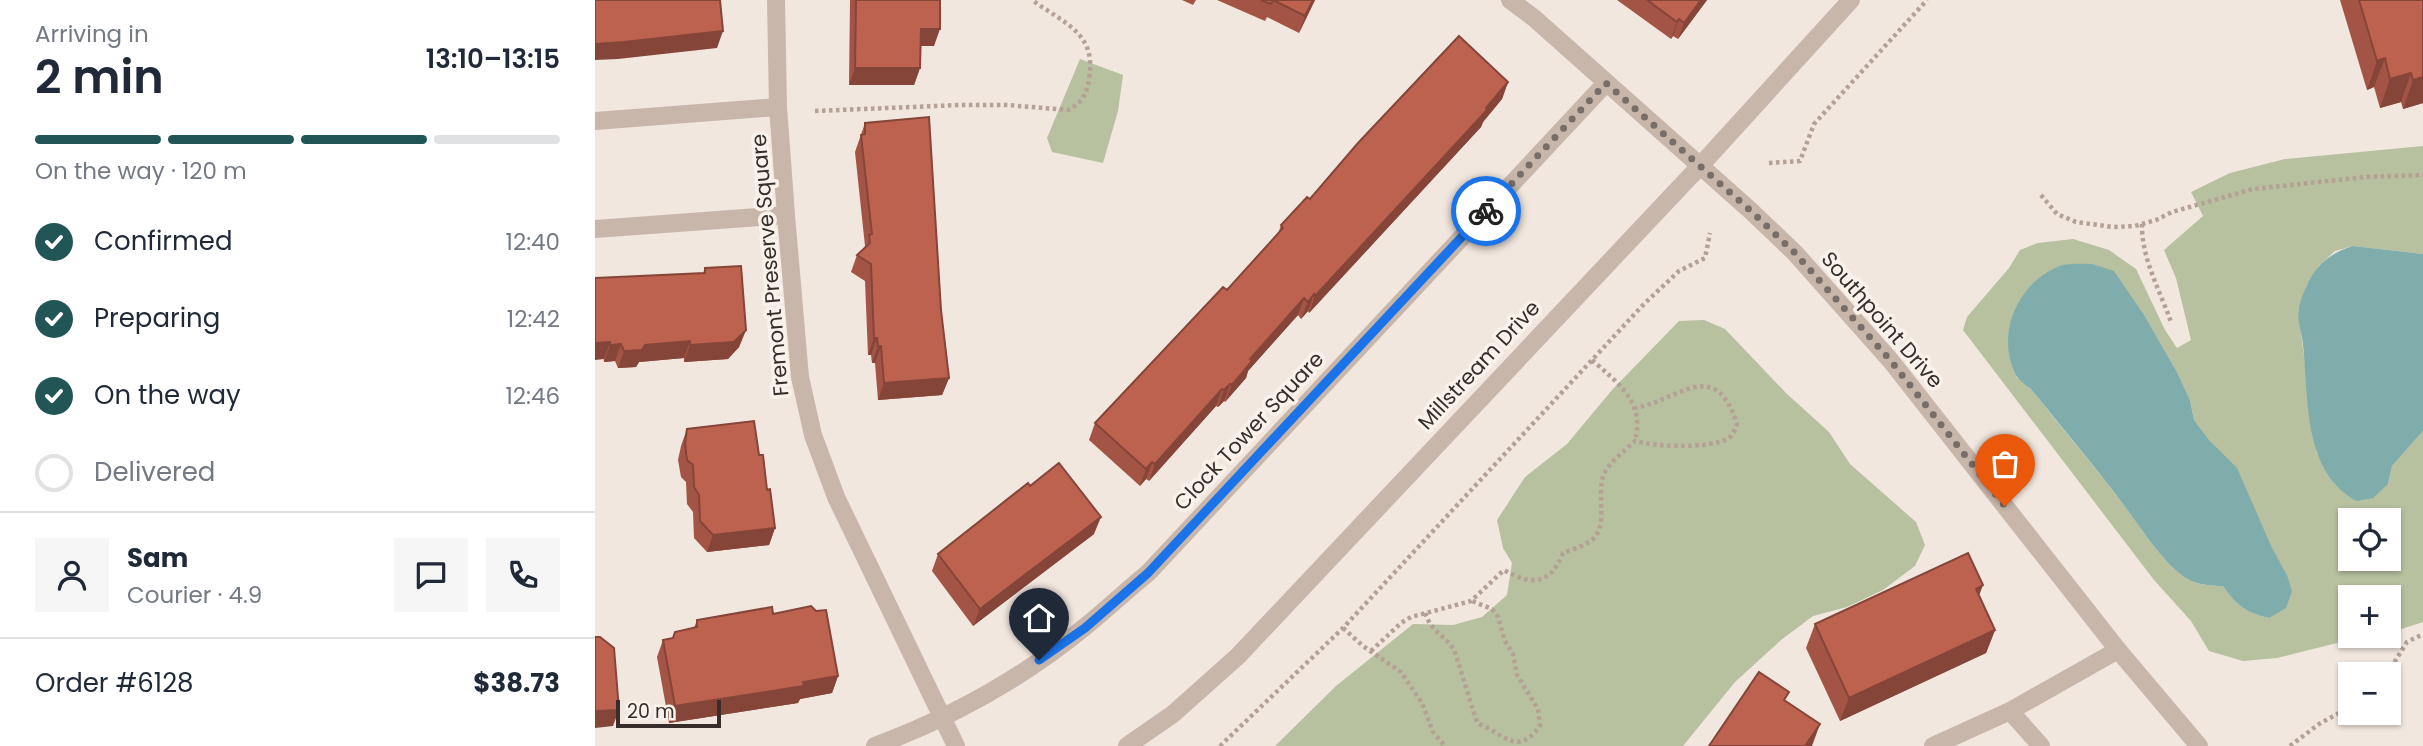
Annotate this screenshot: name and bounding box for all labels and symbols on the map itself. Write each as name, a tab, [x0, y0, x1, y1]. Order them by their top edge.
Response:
street label: Fremont Preserve Square	[744, 133, 795, 398]
courier	[1451, 176, 1521, 246]
street label: Southpoint Drive	[1815, 245, 1950, 394]
street label: Millstream Drive	[1411, 294, 1546, 436]
street label: Clock Tower Square	[1167, 345, 1330, 516]
pin	[1975, 434, 2035, 506]
pin	[1009, 588, 1069, 660]
scale bar	[616, 697, 721, 729]

